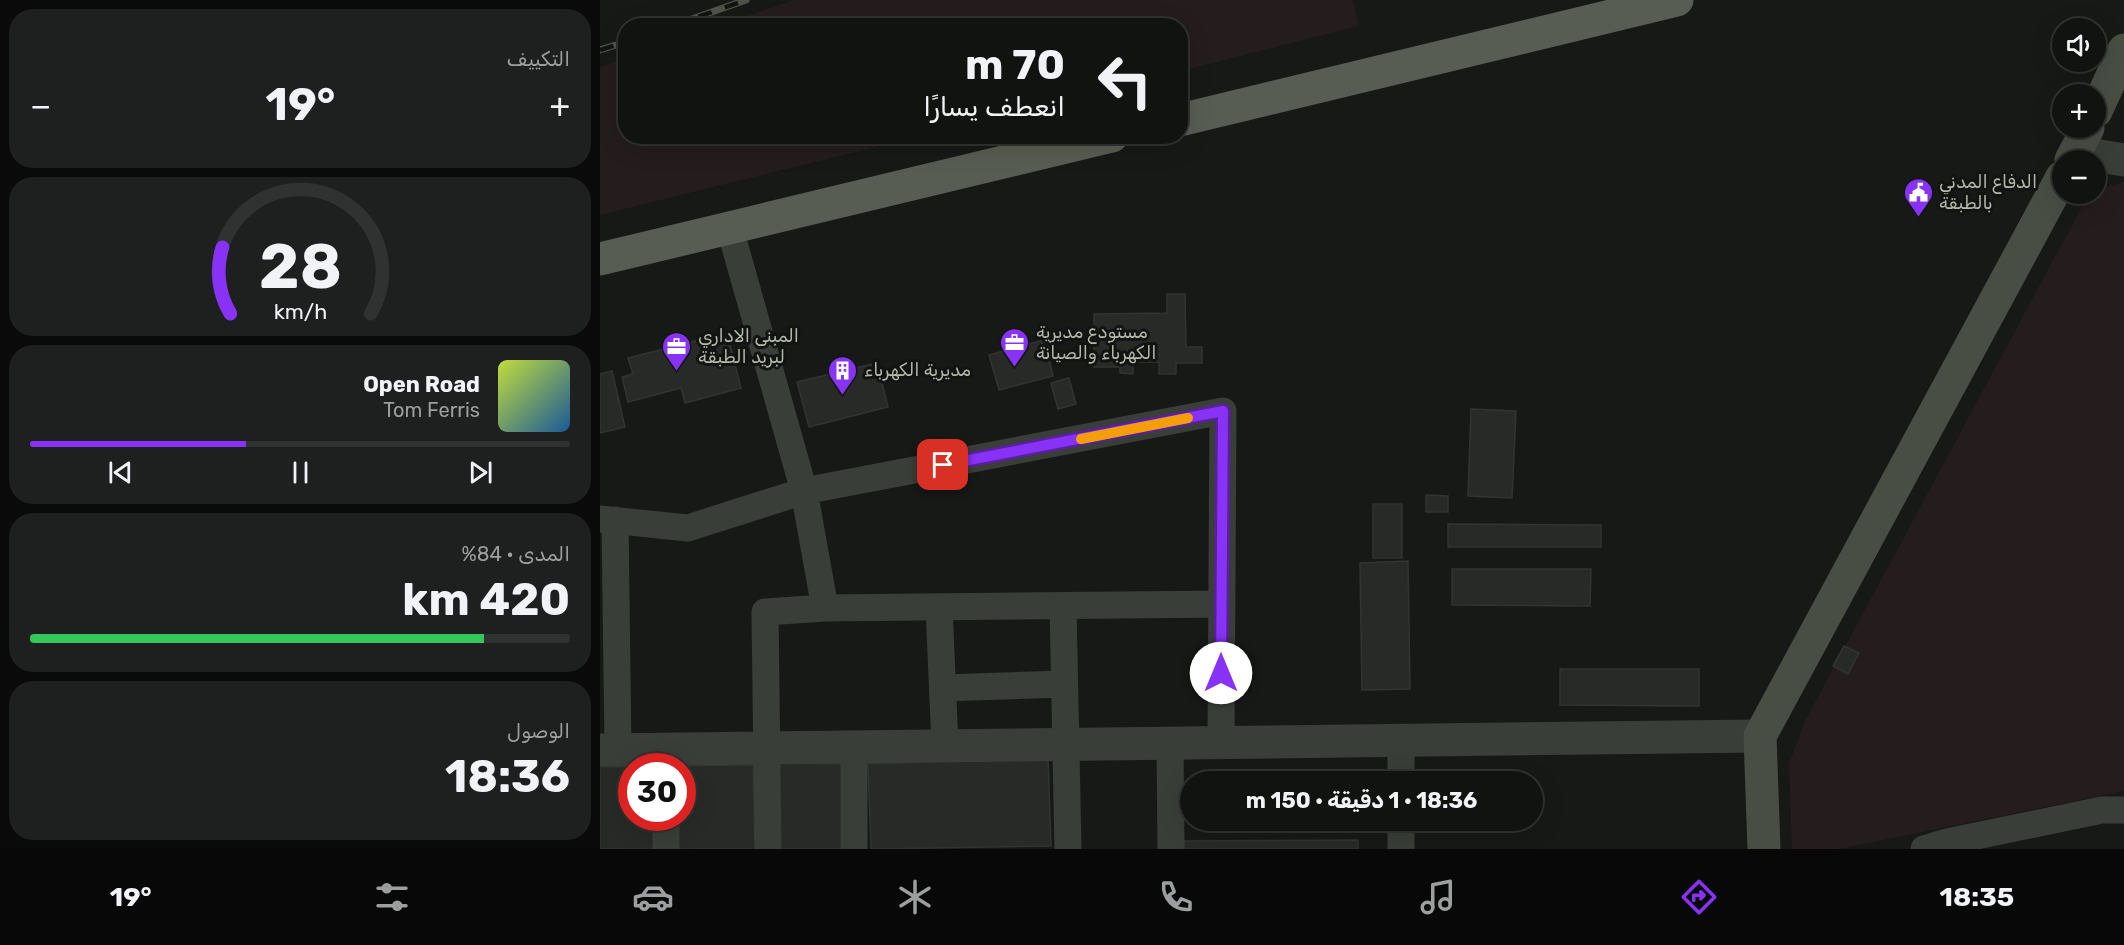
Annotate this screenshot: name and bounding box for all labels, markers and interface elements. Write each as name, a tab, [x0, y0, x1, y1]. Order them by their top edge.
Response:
map controls	[2052, 18, 2106, 204]
button: sound	[2052, 18, 2106, 72]
text: 70 m	[965, 40, 1065, 90]
icon: left	[1086, 42, 1164, 120]
text: التكييف	[507, 47, 570, 71]
text: 19°	[266, 78, 335, 131]
button: +	[2052, 84, 2106, 138]
text: −	[30, 86, 51, 125]
text: +	[549, 86, 570, 125]
text: انعطف يسارًا	[923, 91, 1065, 123]
button: −	[2052, 150, 2106, 204]
place label: الدفاع المدني بالطبقة	[1939, 171, 2037, 214]
public building icon: الدفاع المدني بالطبقة	[1902, 176, 1934, 218]
text: 28	[259, 230, 341, 304]
text: km/h	[273, 299, 327, 324]
place label: مستودع مديرية الكهرباء والصيانة	[1036, 321, 1156, 364]
place label: المبنى الاداري لبريد الطبقة	[698, 325, 799, 368]
office icon: مستودع مديرية الكهرباء والصيانة	[999, 326, 1031, 368]
office icon: المبنى الاداري لبريد الطبقة	[661, 330, 693, 372]
building icon: مديرية الكهرباء	[827, 354, 859, 396]
place label: مديرية الكهرباء	[864, 359, 971, 381]
text: Open Road	[363, 371, 480, 398]
text: Tom Ferris	[383, 398, 480, 422]
pin	[917, 439, 968, 490]
icon: arrive	[926, 448, 959, 481]
icon: previous	[104, 456, 137, 489]
icon: pause	[284, 456, 317, 489]
icon: next	[464, 456, 497, 489]
text: المدى · 84%	[462, 542, 570, 566]
text: 420 km	[402, 573, 570, 626]
position arrow	[1189, 641, 1253, 705]
text: الوصول	[507, 719, 570, 743]
text: 18:36	[445, 750, 570, 803]
speed limit sign: 30	[618, 753, 696, 831]
text: 18:36 · 1 دقيقة · 150 m	[1246, 787, 1477, 814]
icon: filters	[371, 876, 413, 918]
icon: car	[632, 876, 674, 918]
icon: climate	[894, 876, 936, 918]
icon: phone	[1155, 876, 1197, 918]
icon: music	[1417, 876, 1459, 918]
icon: directions	[1678, 876, 1720, 918]
text: 19°	[110, 881, 152, 913]
text: 18:35	[1939, 881, 2014, 913]

